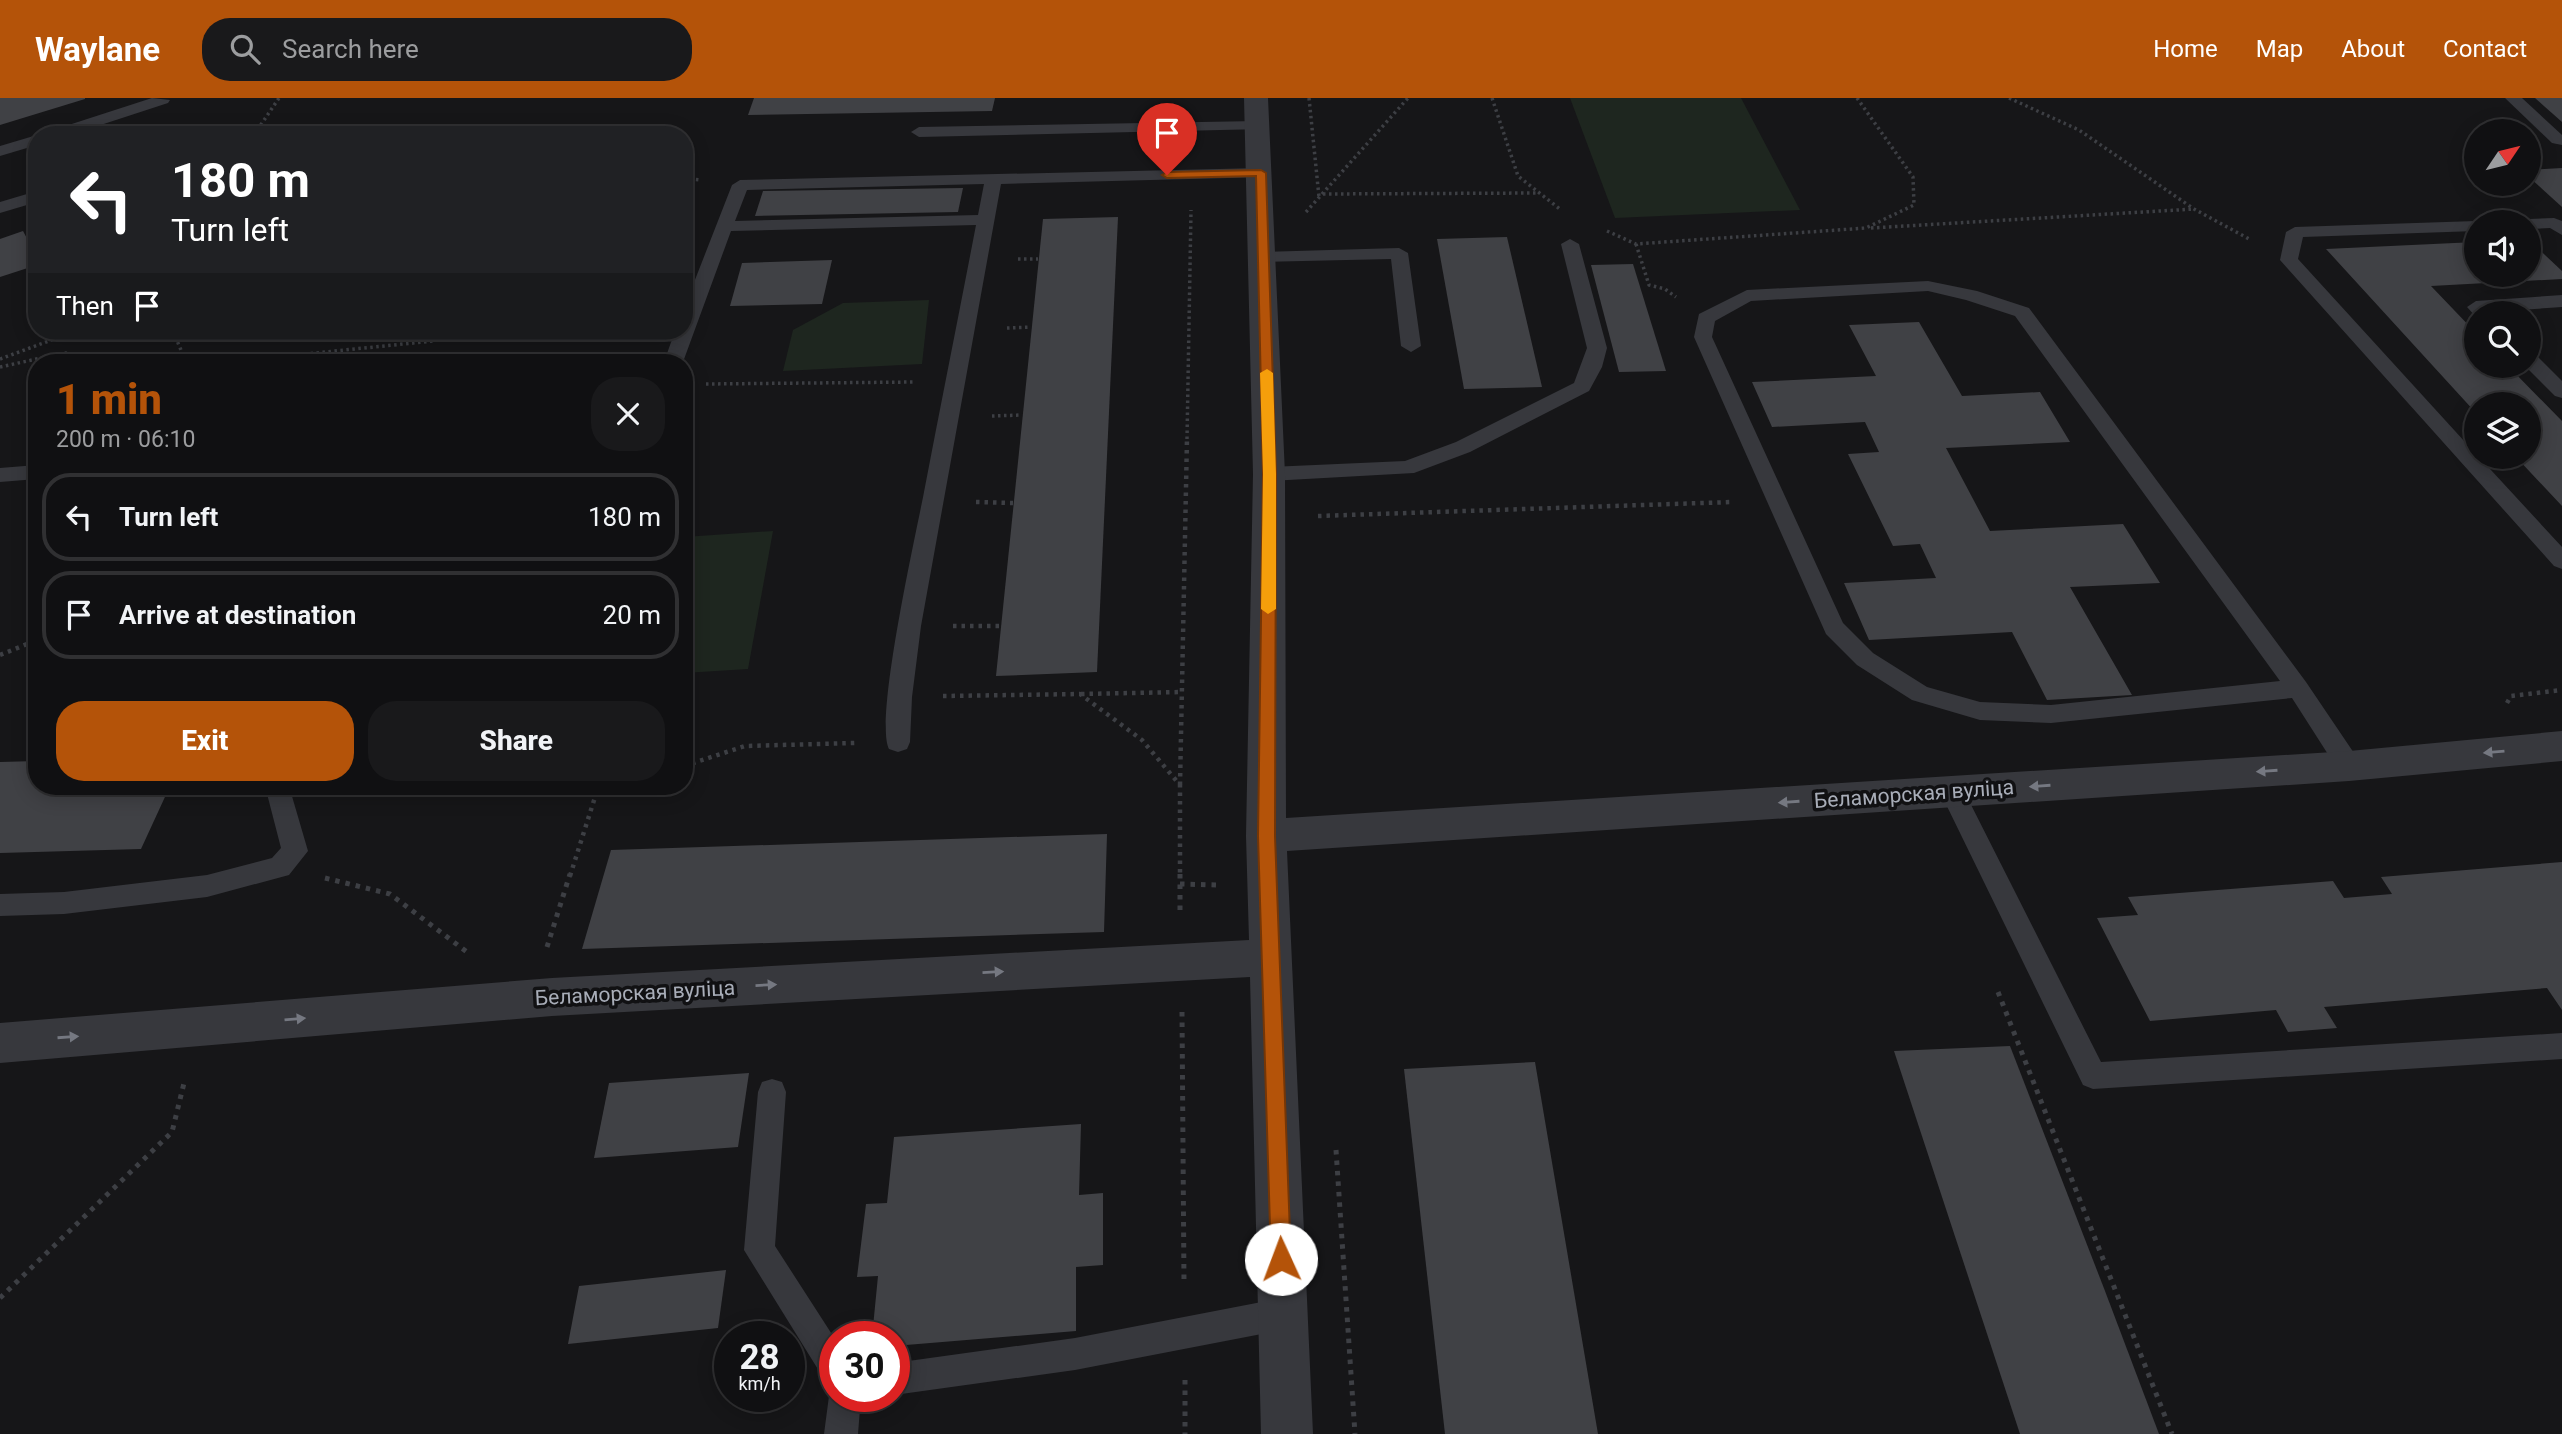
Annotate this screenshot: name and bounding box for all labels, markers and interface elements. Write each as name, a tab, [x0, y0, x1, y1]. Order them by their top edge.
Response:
search box	[202, 18, 692, 81]
text: Waylane	[35, 30, 160, 69]
icon: search	[226, 30, 264, 68]
text: Search here	[282, 34, 419, 64]
text: Home	[2153, 35, 2218, 63]
text: Map	[2256, 35, 2303, 63]
text: About	[2341, 35, 2405, 63]
text: Contact	[2443, 35, 2527, 63]
pin	[1137, 103, 1197, 175]
icon: arrive	[1148, 114, 1186, 152]
north arrow	[2464, 119, 2541, 196]
map controls	[2464, 119, 2541, 469]
text: 180 m	[171, 152, 310, 209]
icon: left	[56, 154, 147, 245]
button: sound	[2464, 210, 2541, 287]
text: Turn left	[171, 211, 289, 249]
icon: arrive	[128, 287, 166, 325]
text: Then	[56, 291, 114, 321]
button: search	[2464, 301, 2541, 378]
text: 1 min	[56, 375, 162, 424]
button: close	[591, 377, 665, 451]
button: layers	[2464, 392, 2541, 469]
text: 200 m · 06:10	[56, 426, 195, 453]
icon: left	[60, 498, 98, 536]
text: Turn left	[119, 502, 218, 532]
text: 180 m	[588, 502, 661, 532]
icon: arrive	[60, 596, 98, 634]
text: Arrive at destination	[119, 600, 356, 630]
text: 20 m	[603, 600, 661, 630]
button: Exit	[56, 701, 354, 781]
button: Share	[368, 701, 665, 781]
one-way arrow	[2483, 747, 2505, 758]
one-way arrow	[2256, 766, 2278, 777]
street label: Беламорская вуліца	[1813, 775, 2015, 813]
one-way arrow	[2029, 781, 2051, 792]
one-way arrow	[1778, 797, 1800, 808]
one-way arrow	[982, 967, 1004, 978]
street label: Беламорская вуліца	[534, 976, 736, 1010]
one-way arrow	[755, 979, 777, 990]
one-way arrow	[284, 1013, 306, 1024]
one-way arrow	[57, 1032, 79, 1043]
position arrow	[1244, 1222, 1318, 1296]
speed limit sign: 30	[819, 1321, 910, 1412]
text: 28	[739, 1337, 780, 1378]
text: km/h	[738, 1373, 781, 1394]

